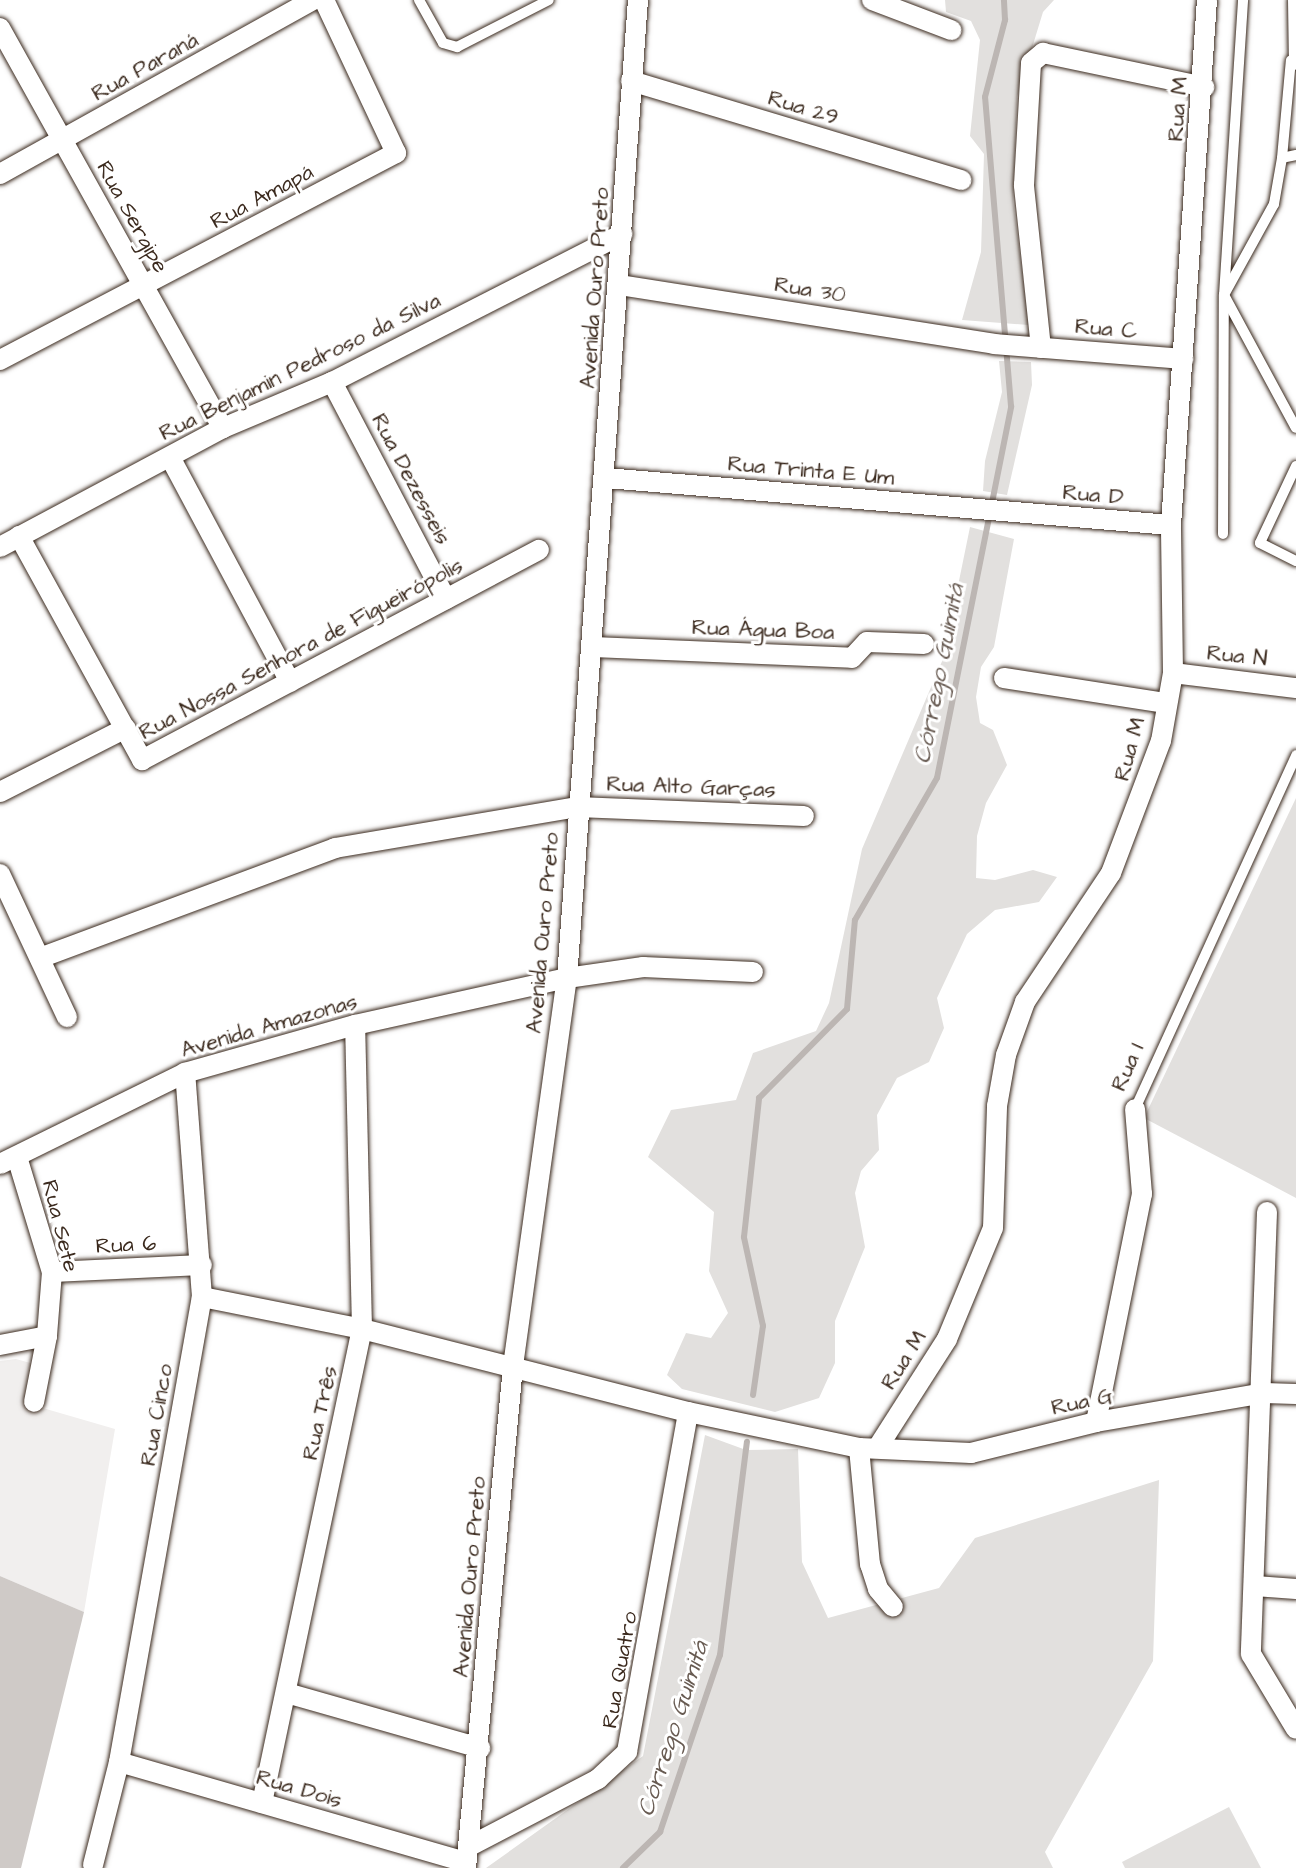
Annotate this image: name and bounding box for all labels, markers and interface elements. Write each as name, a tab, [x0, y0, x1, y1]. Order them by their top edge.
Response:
street label: Rua Paraná	[87, 27, 203, 107]
street label: Rua M	[1163, 76, 1193, 142]
street label: Rua 29	[765, 85, 841, 131]
street label: Rua Sergipe	[90, 156, 174, 278]
street label: Rua Amapá	[206, 159, 318, 235]
street label: Avenida Ouro Preto	[575, 187, 615, 389]
street label: Rua 30	[772, 271, 848, 309]
street label: Rua Benjamin Pedroso da Silva	[155, 287, 445, 447]
street label: Rua C	[1074, 313, 1138, 345]
street label: Rua Dezesseis	[366, 409, 456, 549]
street label: Rua Trinta E Um	[727, 451, 895, 491]
street label: Rua D	[1061, 479, 1125, 511]
street label: Rua Nossa Senhora de Figueirópolis	[135, 552, 467, 746]
water label: Córrego Guimitá	[908, 582, 972, 766]
street label: Rua Água Boa	[691, 614, 835, 646]
street label: Rua N	[1205, 640, 1269, 672]
street label: Rua M	[1109, 714, 1151, 784]
street label: Rua Alto Garças	[606, 771, 776, 803]
street label: Avenida Ouro Preto	[521, 831, 565, 1035]
street label: Avenida Amazonas	[178, 988, 360, 1064]
street label: Rua I	[1106, 1039, 1150, 1095]
street label: Rua Sete	[36, 1177, 84, 1275]
street label: Rua 6	[95, 1230, 157, 1260]
street label: Rua M	[876, 1325, 932, 1395]
street label: Rua Cinco	[135, 1362, 179, 1468]
street label: Rua Três	[297, 1363, 343, 1463]
street label: Rua G	[1049, 1383, 1115, 1421]
street label: Avenida Ouro Preto	[448, 1475, 492, 1679]
street label: Rua Quatro	[597, 1609, 643, 1731]
water label: Córrego Guimitá	[632, 1638, 716, 1820]
street label: Rua Dois	[253, 1764, 345, 1814]

